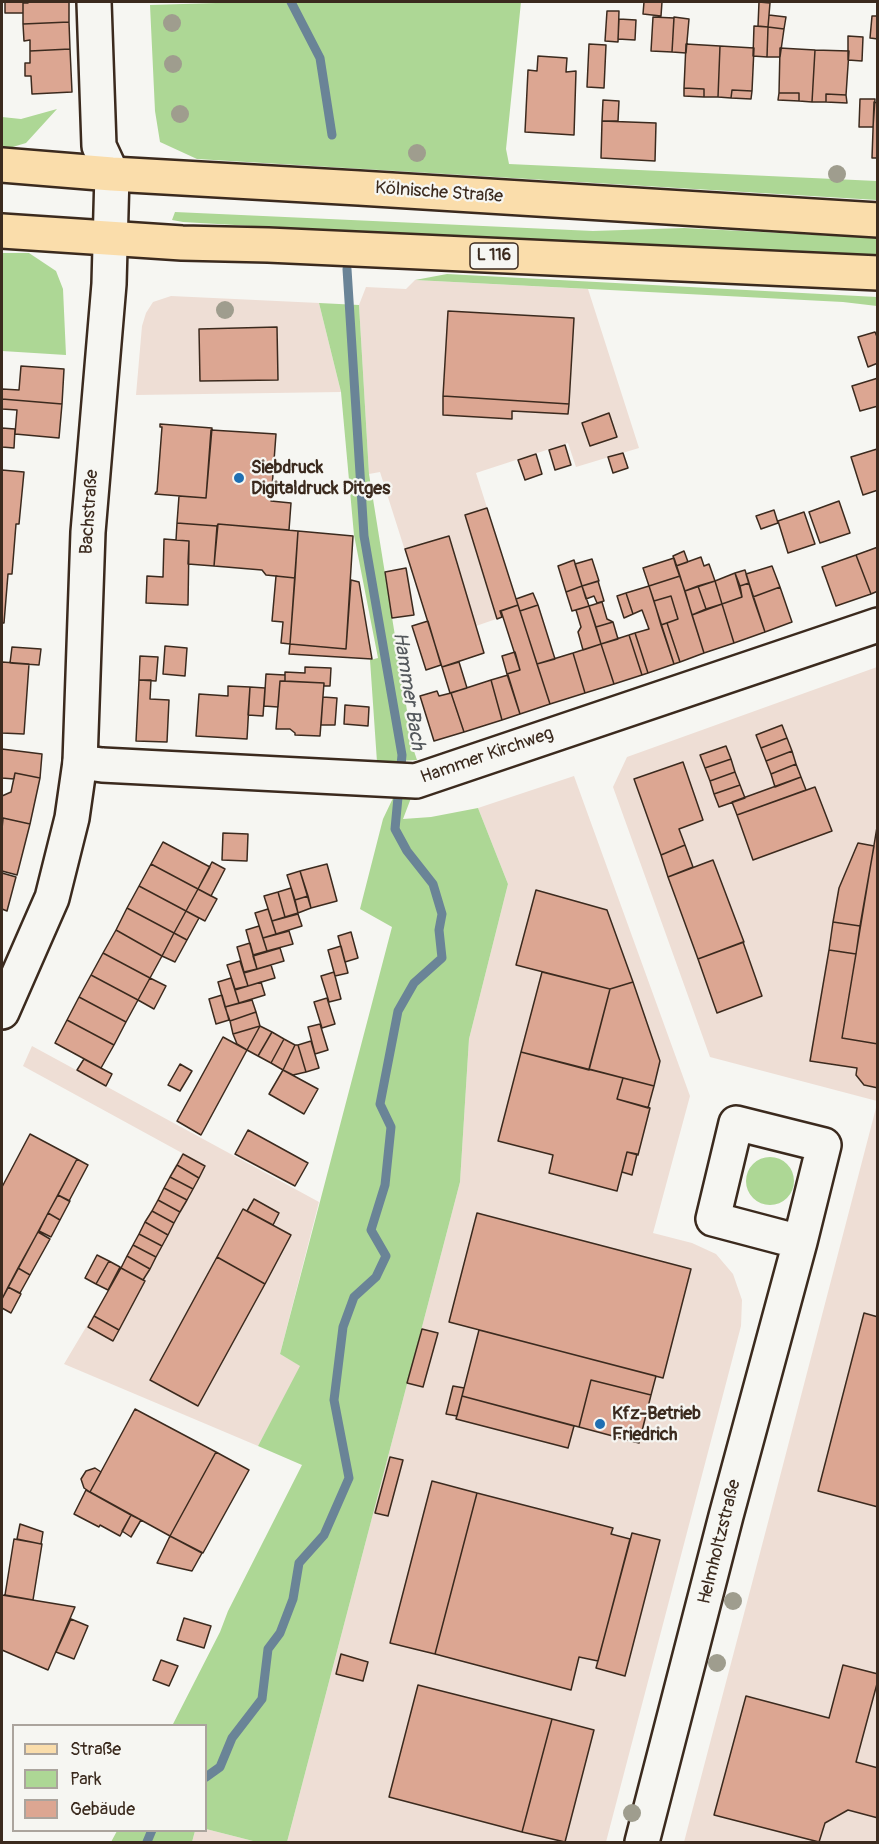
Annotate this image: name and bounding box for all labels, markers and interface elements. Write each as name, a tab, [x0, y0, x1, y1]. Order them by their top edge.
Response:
street label: Kölnische Straße	[374, 178, 504, 208]
road number: L 116	[470, 243, 518, 269]
place label: Siebdruck Digitaldruck Ditges	[251, 457, 390, 500]
street label: Bachstraße	[76, 469, 104, 555]
marker: Siebdruck Digitaldruck Ditges	[232, 471, 246, 485]
water label: Hammer Bach	[387, 630, 429, 752]
street label: Hammer Kirchweg	[418, 723, 556, 789]
place label: Kfz-Betrieb Friedrich	[612, 1403, 701, 1446]
marker: Kfz-Betrieb Friedrich	[593, 1417, 607, 1431]
street label: Helmholtzstraße	[694, 1477, 746, 1607]
legend	[12, 1724, 207, 1832]
text: Straße	[70, 1738, 121, 1761]
text: Park	[70, 1768, 102, 1791]
text: Gebäude	[70, 1798, 135, 1821]

